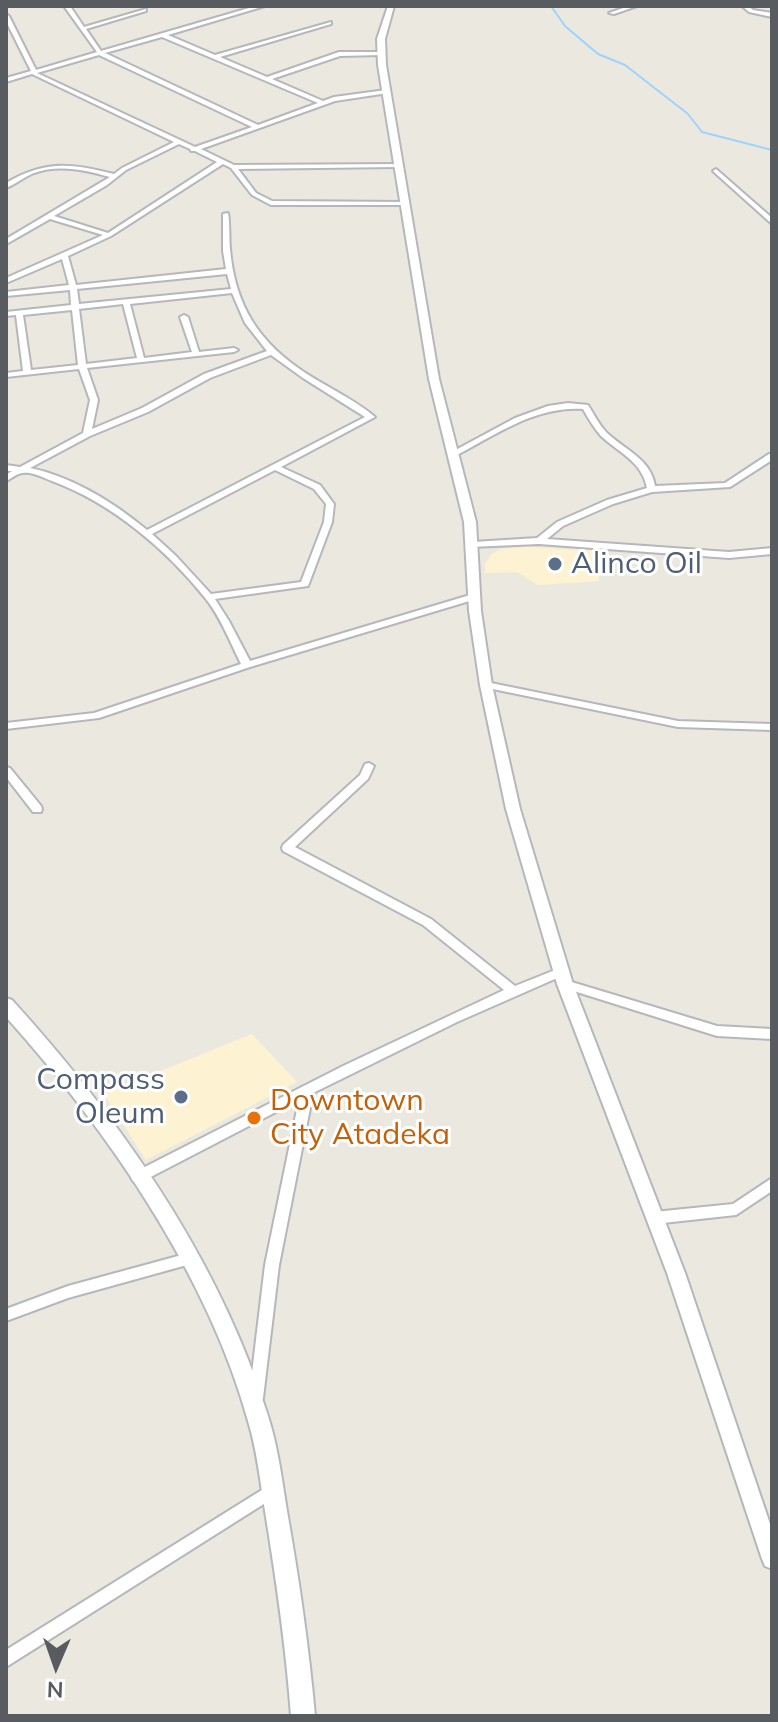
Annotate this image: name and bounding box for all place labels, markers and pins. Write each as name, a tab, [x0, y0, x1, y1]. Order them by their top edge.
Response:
place label: Alinco Oil	[571, 546, 702, 582]
marker: Alinco Oil	[546, 555, 564, 573]
place label: Compass Oleum	[36, 1062, 165, 1132]
place label: Downtown City Atadeka	[270, 1083, 450, 1154]
marker: Compass Oleum	[172, 1088, 190, 1106]
marker: Downtown City Atadeka	[245, 1109, 263, 1127]

